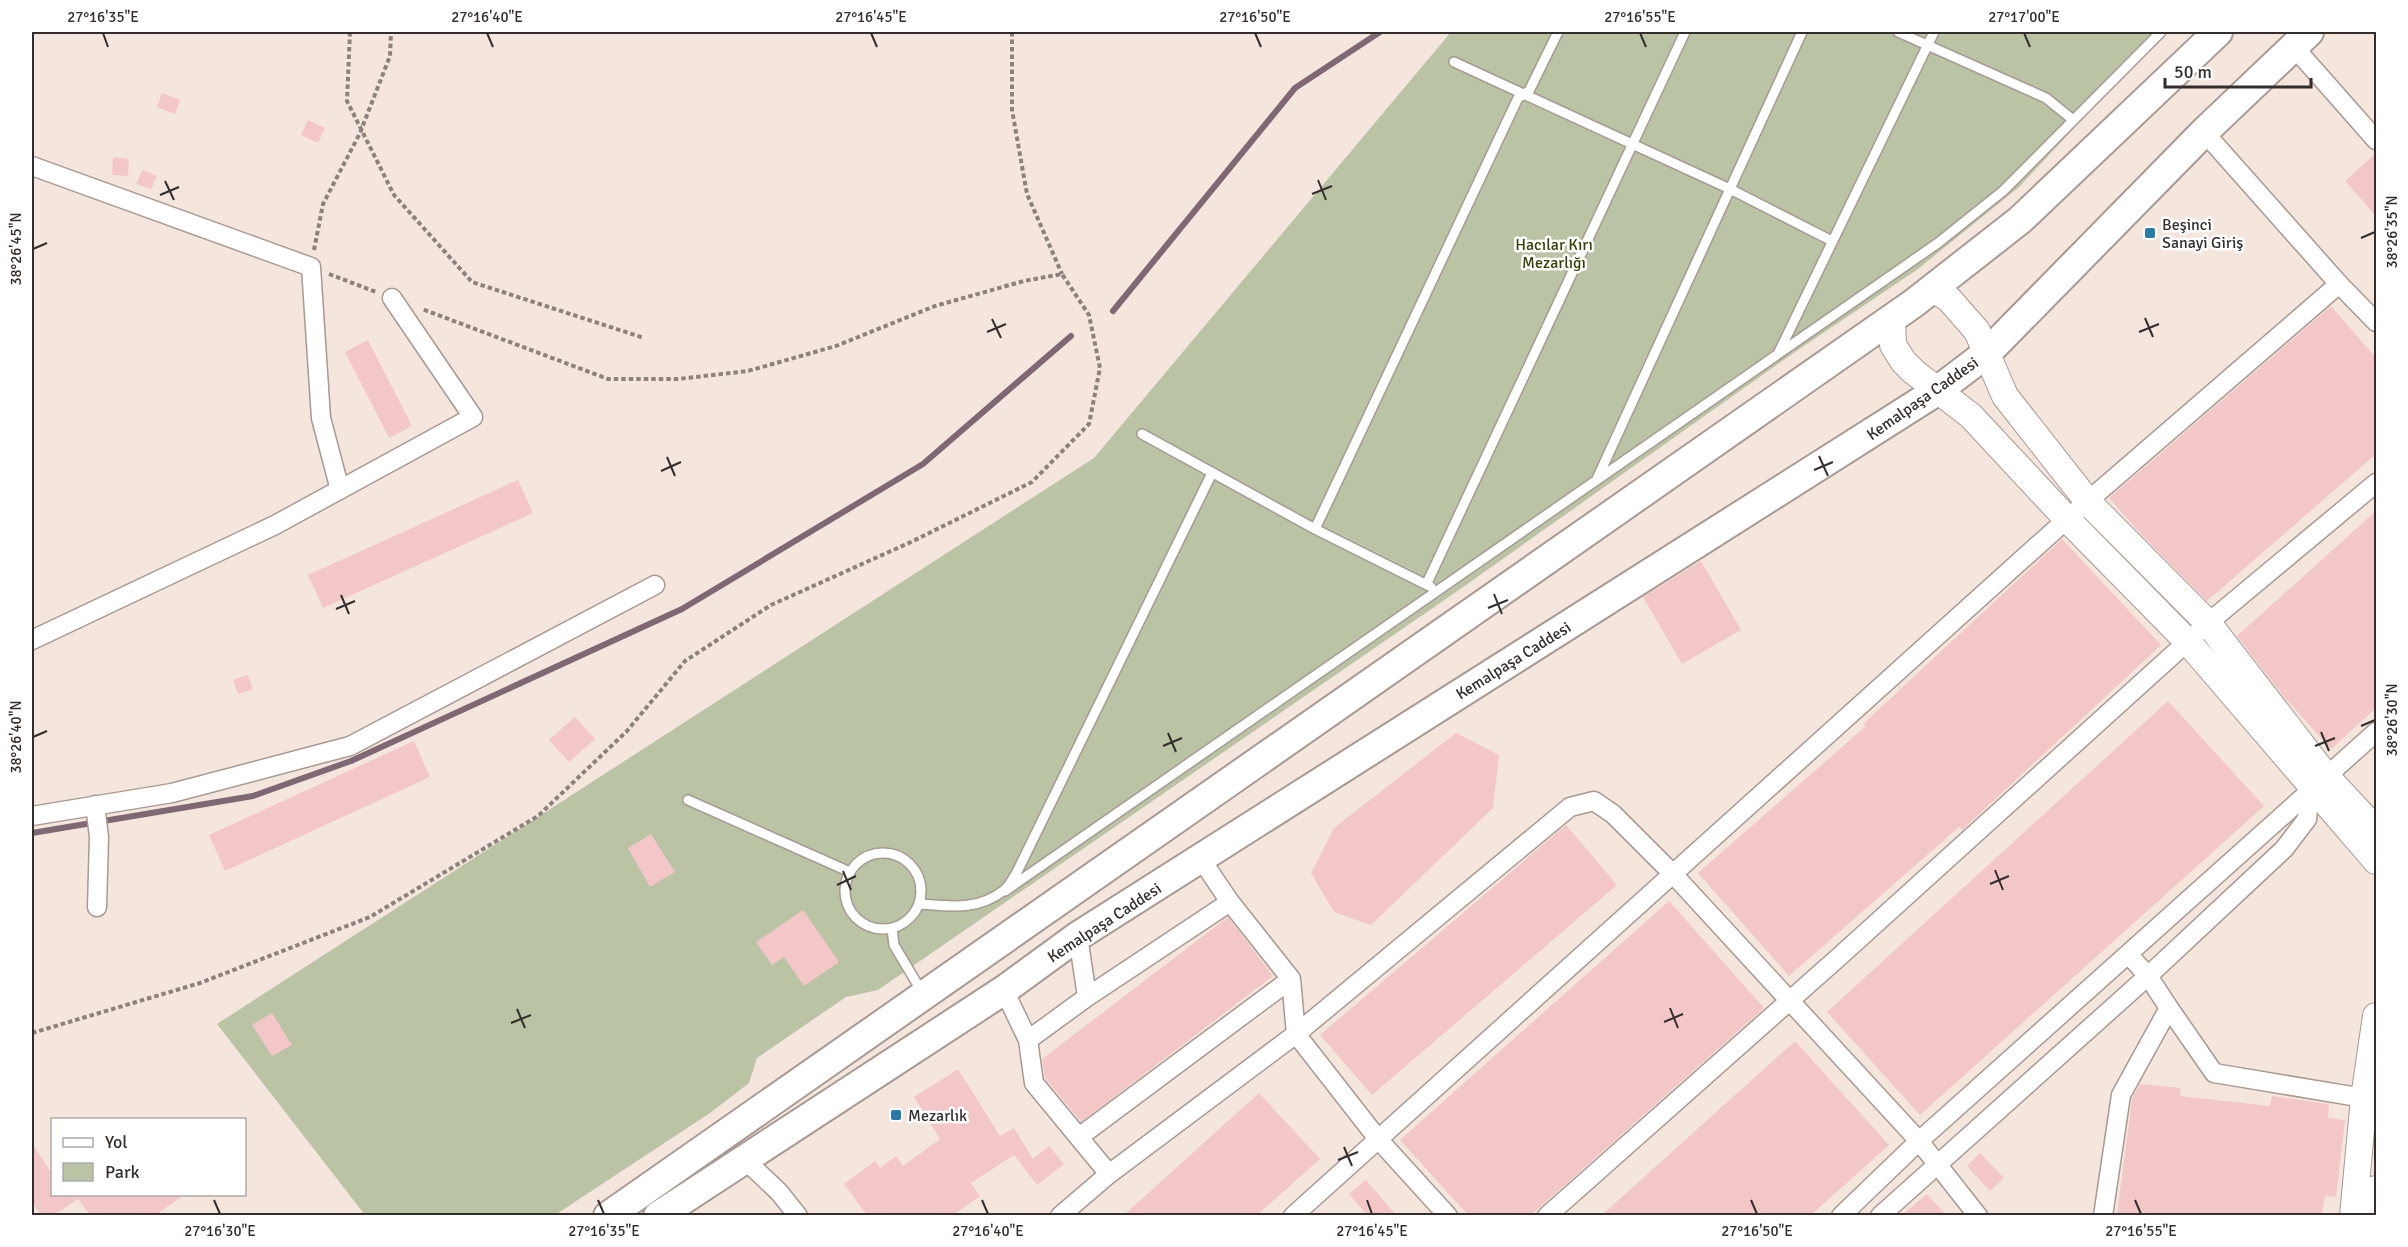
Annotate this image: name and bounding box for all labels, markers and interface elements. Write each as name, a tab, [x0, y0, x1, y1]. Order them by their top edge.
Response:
text: 27°16'35"E	[67, 8, 139, 26]
text: 27°16'40"E	[451, 8, 523, 26]
text: 27°16'45"E	[835, 8, 907, 26]
text: 27°16'50"E	[1219, 8, 1291, 26]
text: 27°16'55"E	[1604, 8, 1676, 26]
text: 27°17'00"E	[1988, 8, 2060, 26]
scale bar	[2165, 51, 2310, 89]
text: 50 m	[2174, 61, 2212, 83]
text: 38°26'35"N	[2383, 195, 2401, 269]
text: 38°26'45"N	[7, 212, 25, 286]
place label: Beşinci Sanayi Giriş	[2162, 215, 2243, 253]
marker: Beşinci Sanayi Giriş	[2143, 226, 2157, 240]
park label: Hacılar Kırı Mezarlığı	[1515, 235, 1593, 273]
street label: Kemalpaşa Caddesi	[1863, 353, 1982, 445]
street label: Kemalpaşa Caddesi	[1452, 617, 1575, 704]
text: 38°26'30"N	[2383, 683, 2401, 757]
text: 38°26'40"N	[7, 700, 25, 774]
street label: Kemalpaşa Caddesi	[1044, 879, 1165, 967]
place label: Mezarlık	[908, 1106, 967, 1126]
marker: Mezarlık	[889, 1108, 903, 1122]
legend	[51, 1118, 246, 1196]
text: Yol	[105, 1131, 128, 1153]
text: Park	[105, 1161, 140, 1183]
text: 27°16'30"E	[184, 1222, 256, 1240]
text: 27°16'35"E	[568, 1222, 640, 1240]
text: 27°16'40"E	[952, 1222, 1024, 1240]
text: 27°16'45"E	[1336, 1222, 1408, 1240]
text: 27°16'50"E	[1721, 1222, 1793, 1240]
text: 27°16'55"E	[2105, 1222, 2177, 1240]

